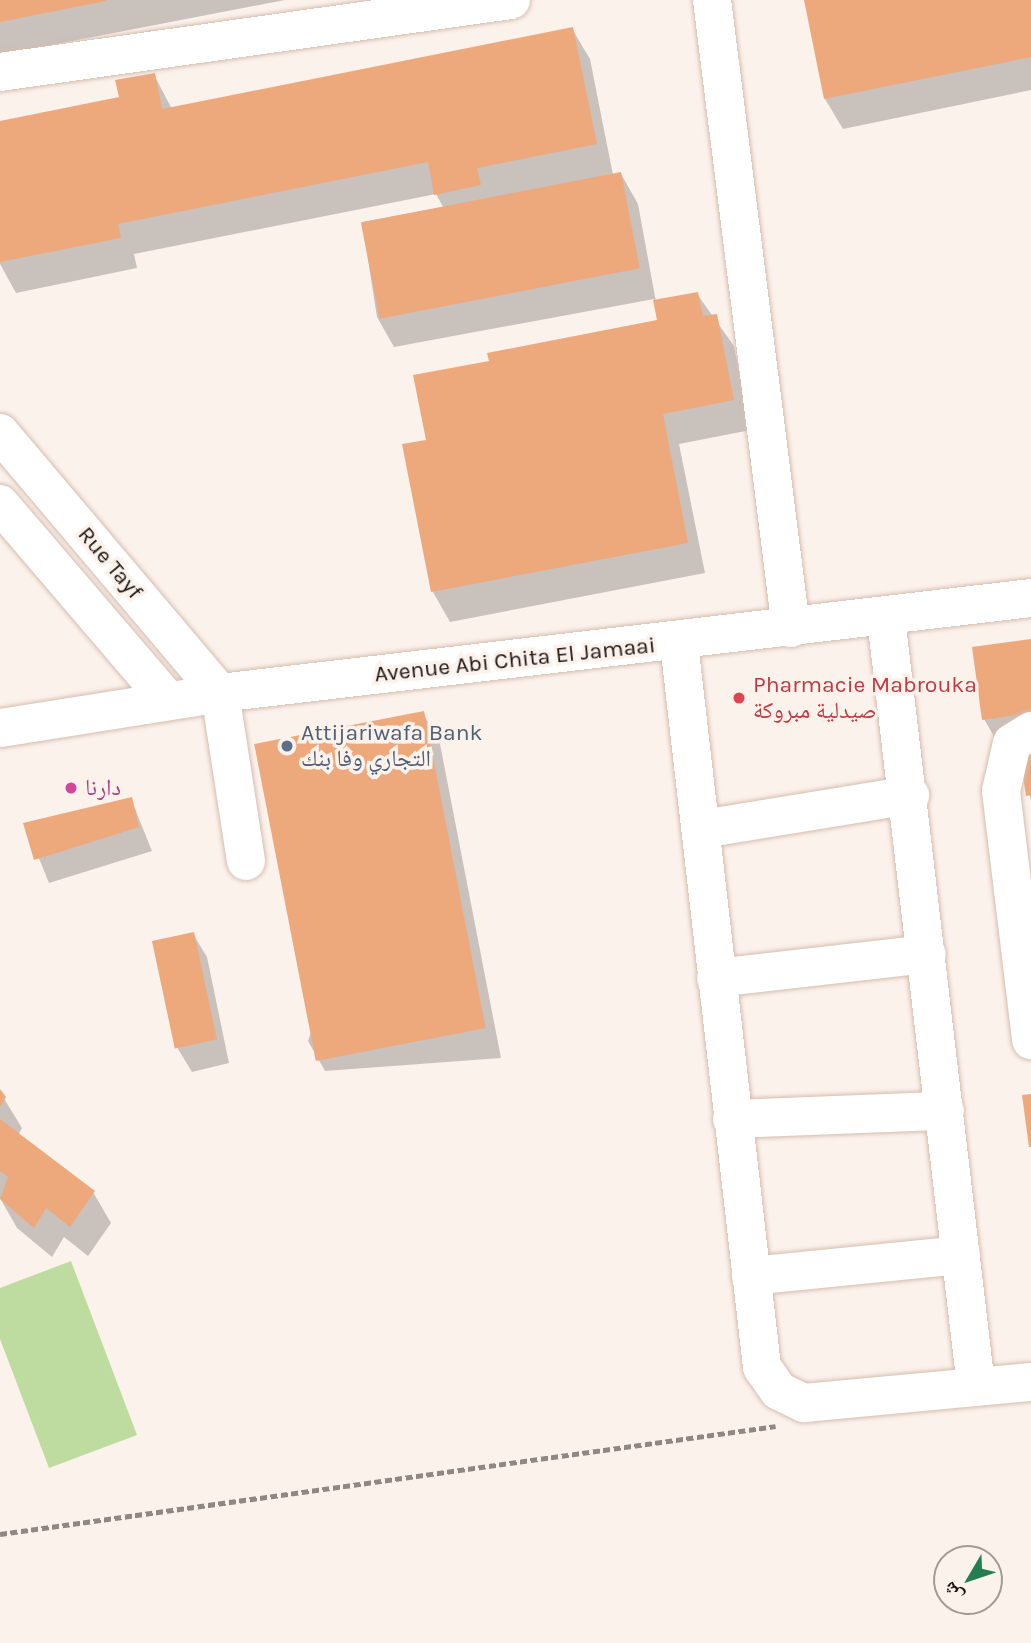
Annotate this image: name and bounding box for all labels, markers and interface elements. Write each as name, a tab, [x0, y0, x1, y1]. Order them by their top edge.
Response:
street label: Rue Tayf	[72, 521, 148, 605]
street label: Avenue Abi Chita El Jamaai	[373, 632, 657, 688]
place label: Pharmacie Mabrouka صيدلية مبروكة	[753, 671, 977, 725]
marker: Pharmacie Mabrouka صيدلية مبروكة	[731, 690, 747, 706]
place label: Attijariwafa Bank التجاري وفا بنك	[301, 719, 483, 773]
marker: Attijariwafa Bank التجاري وفا بنك	[279, 738, 295, 754]
place label: دارنا	[85, 774, 121, 802]
marker: دارنا	[63, 780, 79, 796]
north arrow	[933, 1545, 1003, 1615]
text: ش	[938, 1577, 968, 1607]

